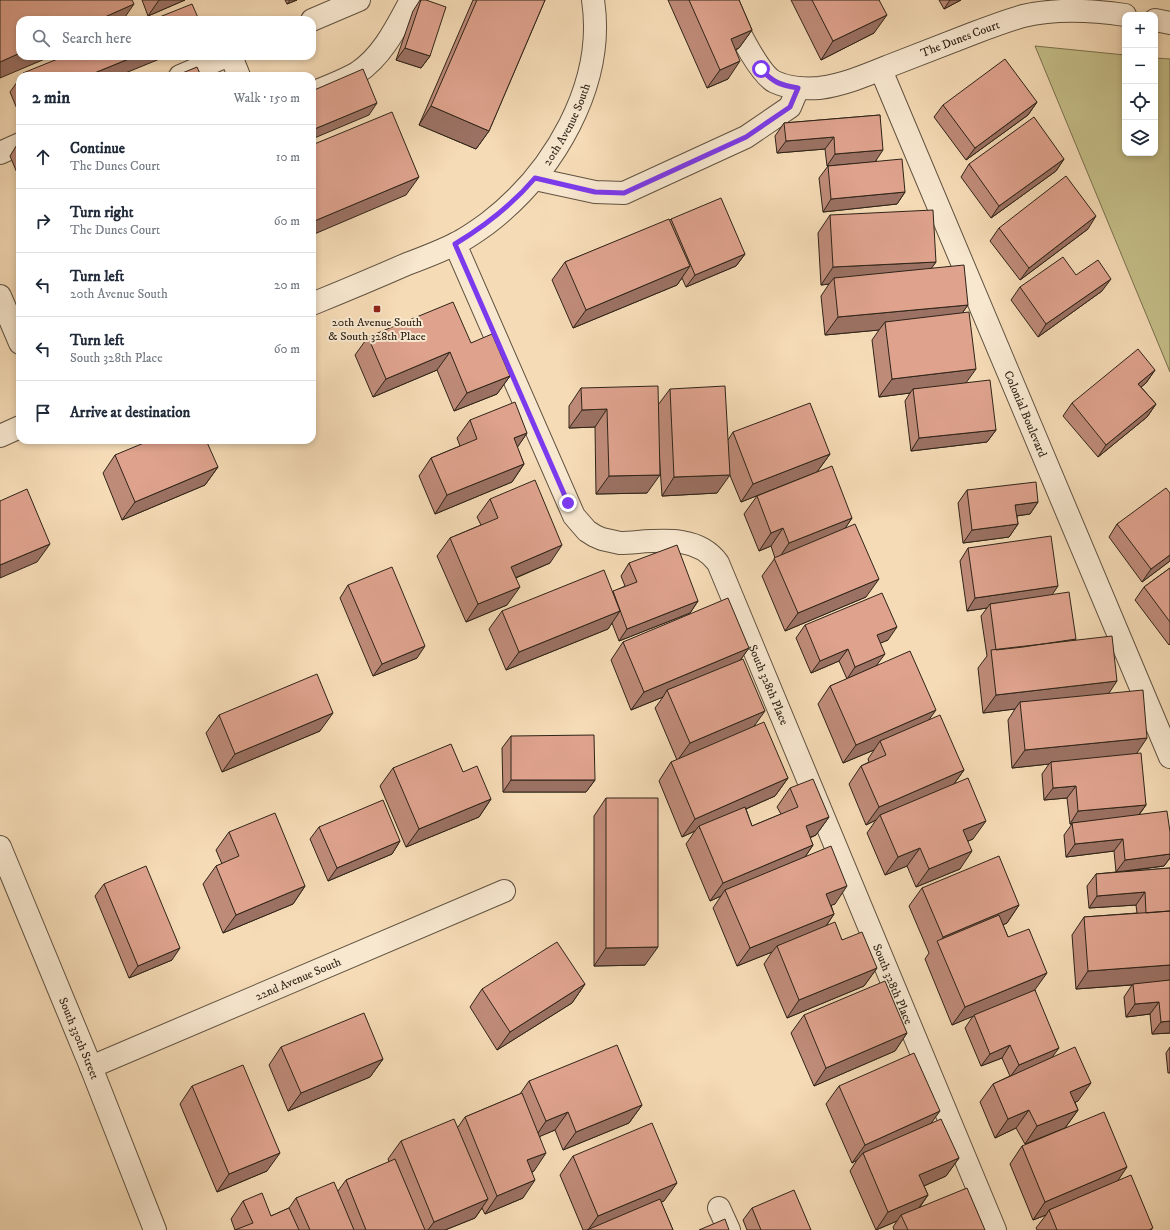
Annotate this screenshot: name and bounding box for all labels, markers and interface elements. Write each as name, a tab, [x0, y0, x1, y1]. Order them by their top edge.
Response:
map controls	[1122, 12, 1158, 156]
button: +	[1122, 12, 1158, 48]
search box	[16, 16, 316, 60]
street label: The Dunes Court	[918, 17, 1002, 61]
icon: search	[30, 27, 52, 49]
text: Search here	[62, 29, 131, 48]
button: −	[1122, 48, 1158, 84]
route start	[752, 60, 770, 78]
street label: 20th Avenue South	[540, 81, 594, 169]
button: locate	[1122, 84, 1158, 120]
text: 2 min	[32, 87, 70, 109]
text: Walk · 150 m	[234, 90, 300, 106]
button: layers	[1122, 120, 1158, 156]
text: Continue	[70, 139, 125, 158]
icon: ahead	[32, 146, 54, 168]
text: 10 m	[276, 149, 300, 165]
text: The Dunes Court	[70, 158, 160, 174]
text: Turn right	[70, 203, 133, 222]
icon: right	[32, 210, 54, 232]
text: 60 m	[274, 213, 300, 229]
text: The Dunes Court	[70, 222, 160, 238]
text: Turn left	[70, 267, 124, 286]
icon: left	[32, 274, 54, 296]
text: 20 m	[274, 277, 300, 293]
text: 20th Avenue South	[70, 286, 168, 302]
marker: 20th Avenue South & South 328th Place	[372, 304, 382, 314]
place label: 20th Avenue South & South 328th Place	[328, 315, 426, 344]
text: Turn left	[70, 331, 124, 350]
icon: left	[32, 338, 54, 360]
text: 60 m	[274, 341, 300, 357]
text: South 328th Place	[70, 350, 163, 366]
street label: Colonial Boulevard	[1000, 368, 1050, 460]
icon: arrive	[32, 402, 54, 424]
text: Arrive at destination	[70, 403, 190, 422]
route end	[559, 494, 577, 512]
street label: South 328th Place	[745, 643, 791, 727]
street label: South 328th Place	[869, 942, 916, 1027]
street label: 22nd Avenue South	[253, 954, 344, 1004]
street label: South 330th Street	[55, 995, 102, 1082]

